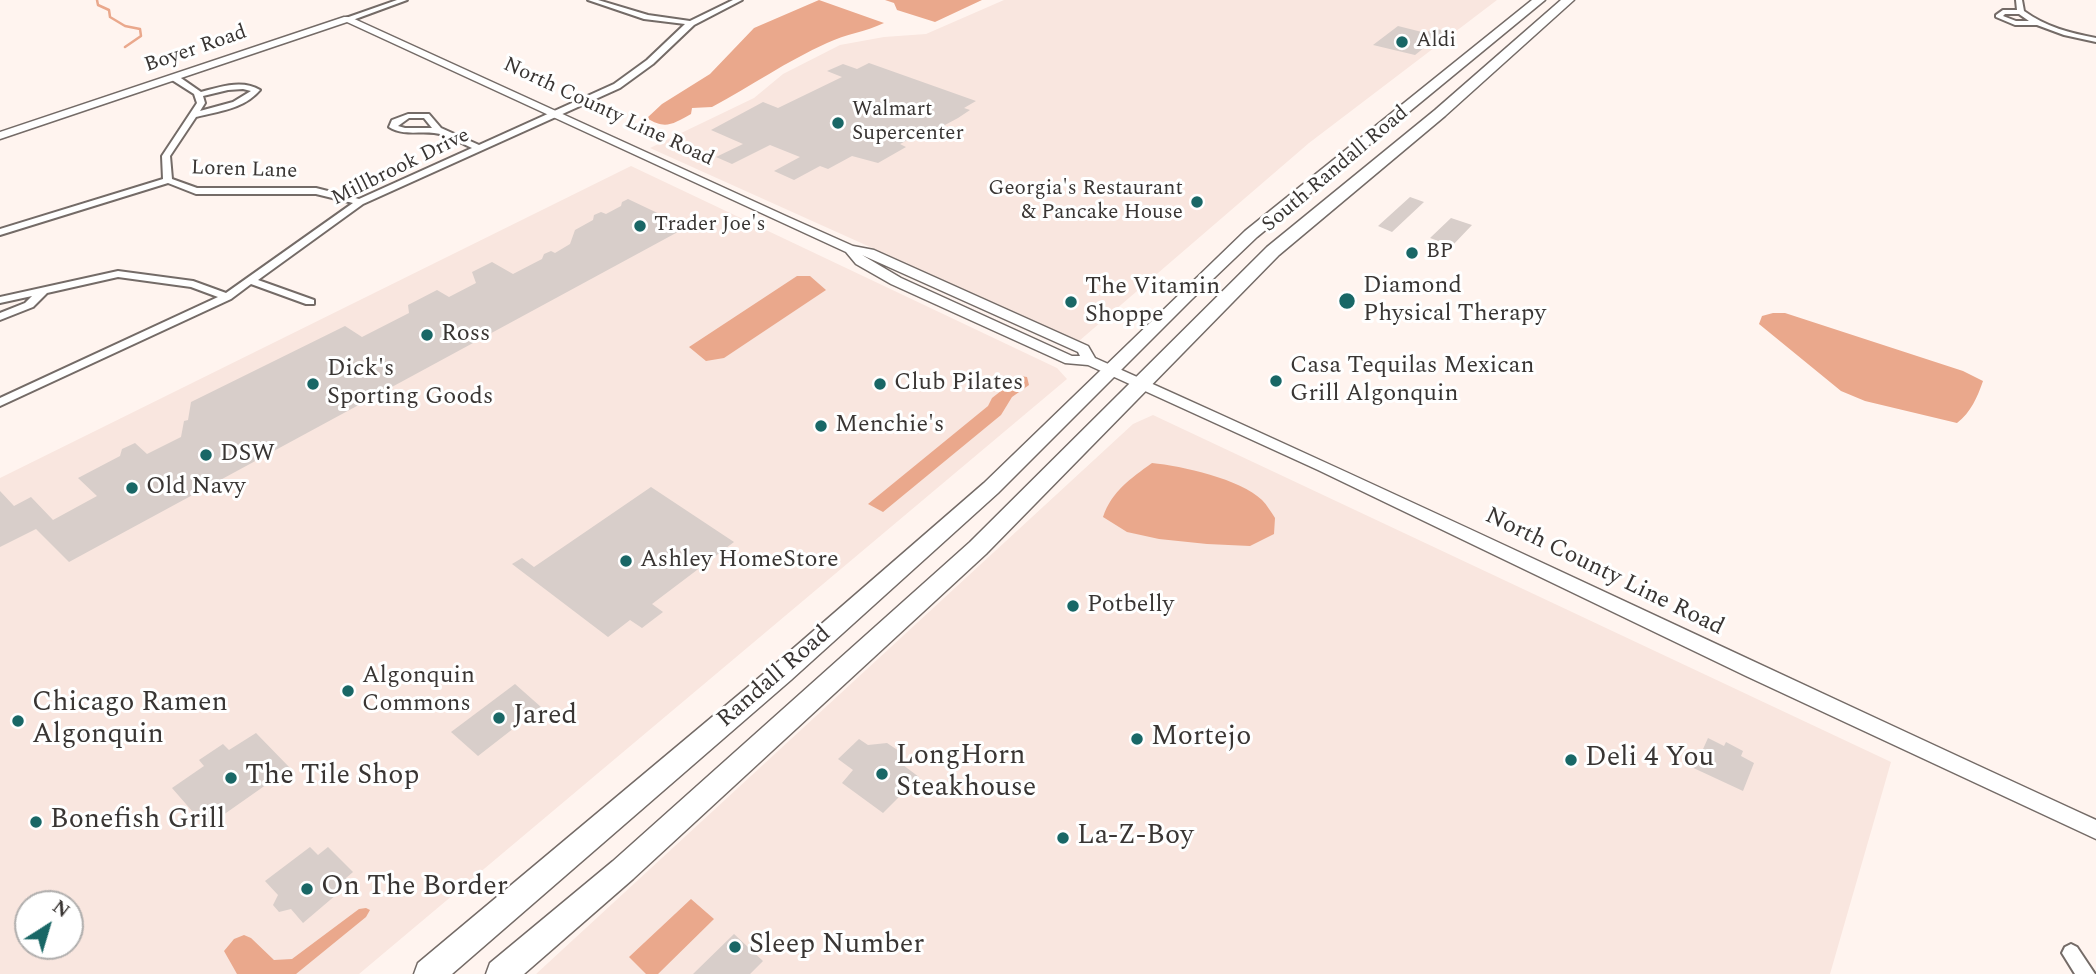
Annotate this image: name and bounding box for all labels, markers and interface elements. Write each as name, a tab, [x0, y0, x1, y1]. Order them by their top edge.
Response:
street label: Boyer Road	[142, 21, 250, 79]
place label: Aldi	[1416, 29, 1456, 55]
marker: Aldi	[1394, 34, 1410, 50]
street label: North County Line Road	[499, 53, 717, 173]
place label: Walmart Supercenter	[852, 98, 964, 148]
street label: South Randall Road	[1258, 102, 1414, 238]
marker: Walmart Supercenter	[830, 115, 846, 131]
street label: Millbrook Drive	[328, 124, 474, 212]
street label: Loren Lane	[190, 157, 298, 185]
place label: Georgia's Restaurant & Pancake House	[988, 177, 1183, 227]
marker: Georgia's Restaurant & Pancake House	[1189, 194, 1205, 210]
place label: Trader Joe's	[654, 213, 766, 239]
marker: Trader Joe's	[632, 218, 648, 234]
place label: BP	[1426, 240, 1453, 266]
marker: BP	[1404, 245, 1420, 261]
place label: Diamond Physical Therapy	[1363, 273, 1546, 329]
place label: The Vitamin Shoppe	[1085, 274, 1220, 330]
marker: Diamond Physical Therapy	[1337, 291, 1357, 311]
marker: The Vitamin Shoppe	[1063, 294, 1079, 310]
place label: Ross	[441, 321, 490, 349]
marker: Ross	[419, 327, 435, 343]
place label: Casa Tequilas Mexican Grill Algonquin	[1290, 353, 1534, 409]
place label: Dick's Sporting Goods	[327, 356, 493, 412]
place label: Club Pilates	[894, 370, 1023, 398]
marker: Casa Tequilas Mexican Grill Algonquin	[1268, 373, 1284, 389]
marker: Dick's Sporting Goods	[305, 376, 321, 392]
marker: Club Pilates	[872, 376, 888, 392]
place label: Menchie's	[835, 412, 944, 440]
marker: Menchie's	[813, 418, 829, 434]
place label: DSW	[220, 441, 275, 469]
marker: DSW	[198, 447, 214, 463]
place label: Old Navy	[146, 474, 246, 502]
marker: Old Navy	[124, 480, 140, 496]
street label: North County Line Road	[1480, 503, 1728, 643]
place label: Ashley HomeStore	[640, 547, 839, 575]
marker: Ashley HomeStore	[618, 553, 634, 569]
place label: Potbelly	[1087, 592, 1174, 620]
marker: Potbelly	[1065, 598, 1081, 614]
street label: Randall Road	[712, 621, 838, 735]
place label: Algonquin Commons	[362, 663, 475, 719]
marker: Algonquin Commons	[340, 683, 356, 699]
place label: Chicago Ramen Algonquin	[32, 688, 228, 754]
place label: Jared	[513, 701, 577, 735]
marker: Jared	[491, 710, 507, 726]
marker: Chicago Ramen Algonquin	[10, 713, 26, 729]
place label: Mortejo	[1151, 722, 1251, 756]
marker: Mortejo	[1129, 731, 1145, 747]
place label: LongHorn Steakhouse	[896, 741, 1036, 807]
place label: Deli 4 You	[1585, 743, 1714, 777]
marker: Deli 4 You	[1563, 752, 1579, 768]
place label: The Tile Shop	[245, 761, 419, 795]
marker: LongHorn Steakhouse	[874, 766, 890, 782]
marker: The Tile Shop	[223, 770, 239, 786]
place label: Bonefish Grill	[50, 805, 225, 839]
marker: Bonefish Grill	[28, 814, 44, 830]
place label: La-Z-Boy	[1077, 821, 1194, 855]
marker: La-Z-Boy	[1055, 830, 1071, 846]
place label: On The Border	[321, 872, 508, 906]
marker: On The Border	[299, 881, 315, 897]
north arrow	[14, 890, 84, 960]
text: N	[46, 893, 76, 926]
place label: Sleep Number	[749, 930, 924, 964]
marker: Sleep Number	[727, 939, 743, 955]

